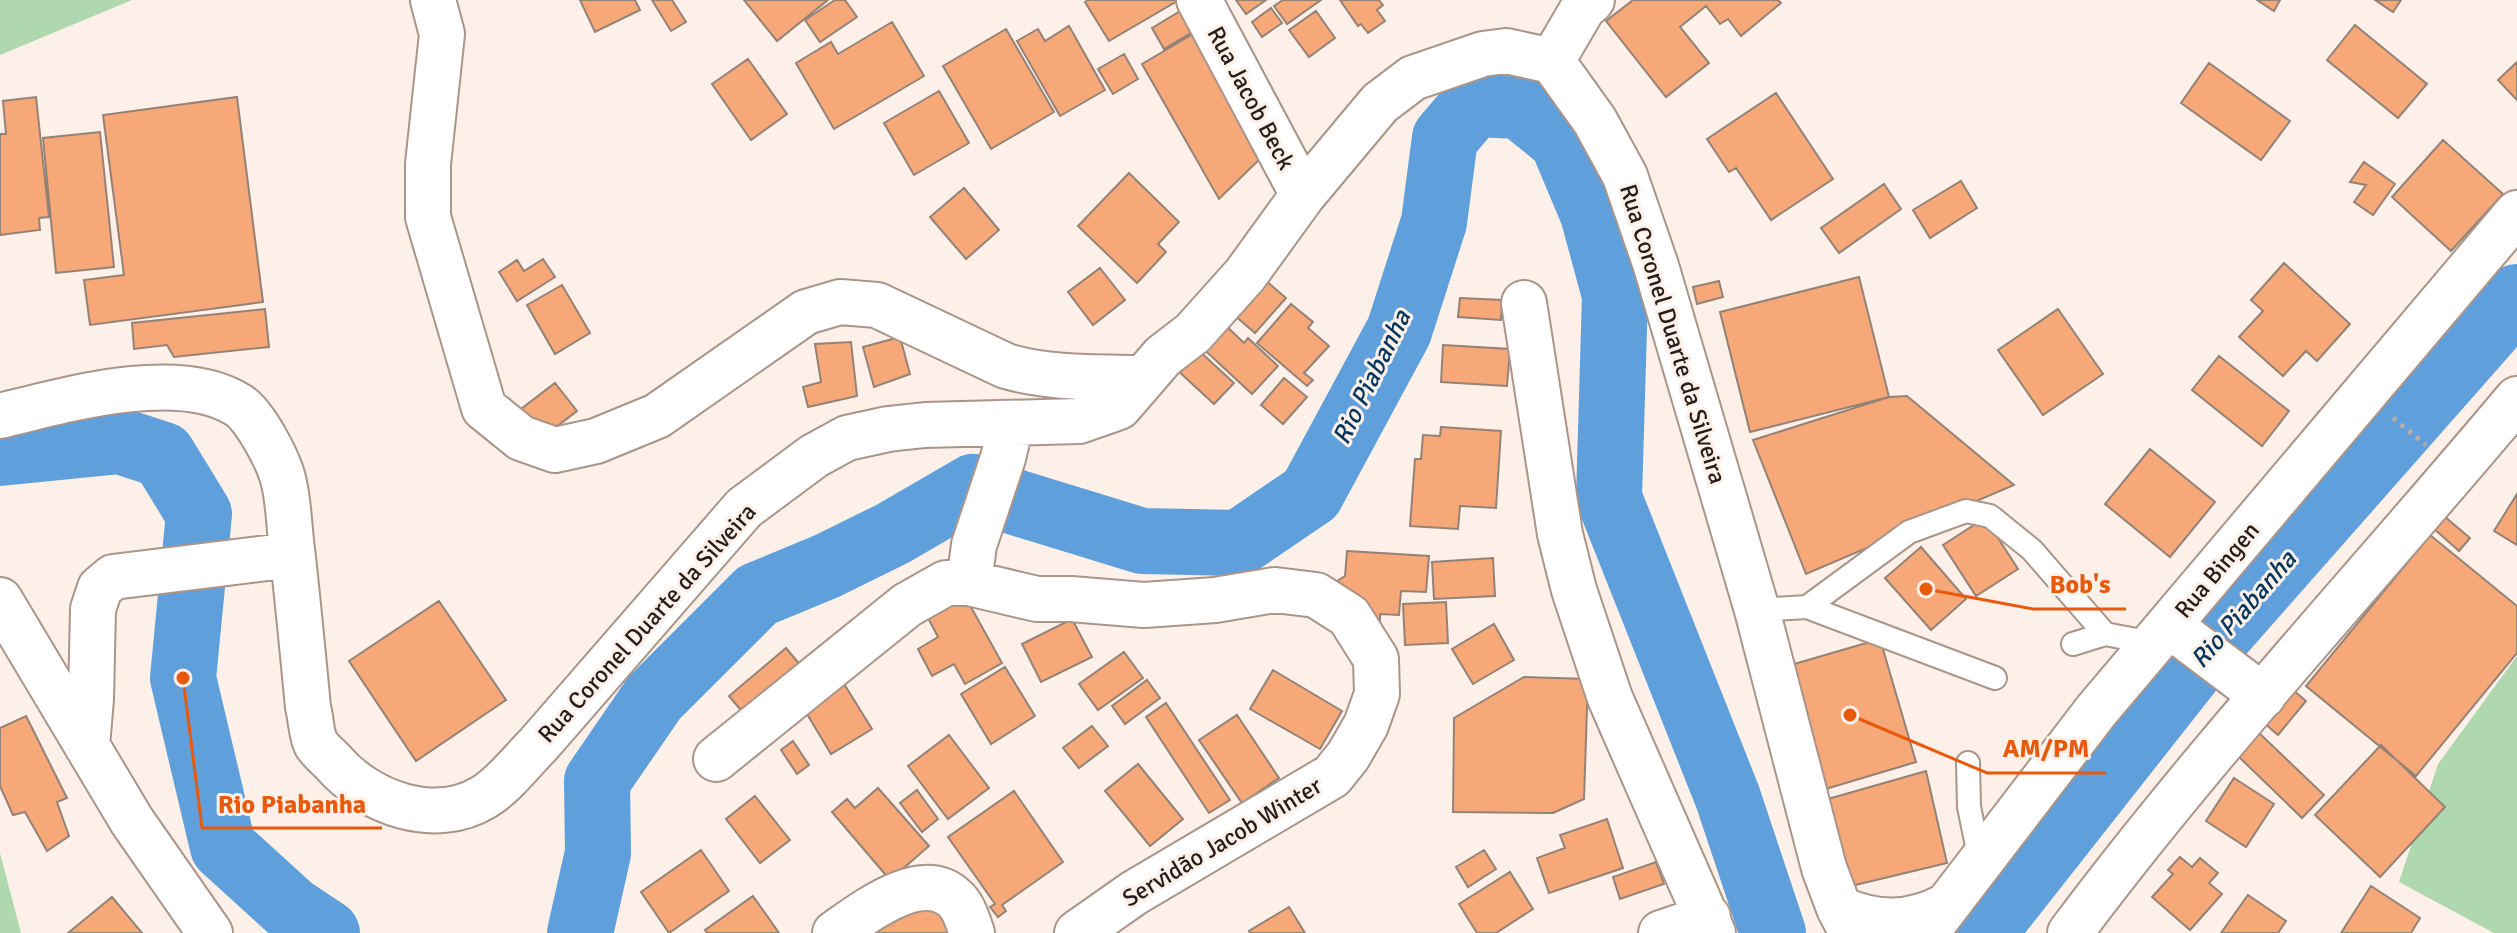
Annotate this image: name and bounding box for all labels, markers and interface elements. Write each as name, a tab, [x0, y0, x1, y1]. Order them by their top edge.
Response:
street label: Rua Jacob Beck	[1201, 21, 1301, 175]
street label: Rua Coronel Duarte da Silveira	[1613, 180, 1733, 488]
water label: Rio Piabanha	[1326, 304, 1418, 450]
street label: Rua Coronel Duarte da Silveira	[531, 497, 763, 749]
street label: Rua Bingen	[2168, 516, 2266, 624]
water label: Rio Piabanha	[2184, 544, 2304, 675]
callout: Bob's	[2033, 559, 2126, 609]
text: Bob's	[2050, 569, 2110, 601]
callout: AM/PM	[1987, 723, 2106, 773]
text: AM/PM	[2003, 733, 2089, 765]
street label: Servidão Jacob Winter	[1117, 771, 1327, 913]
callout: Rio Piabanha	[202, 778, 382, 828]
text: Rio Piabanha	[218, 789, 366, 821]

